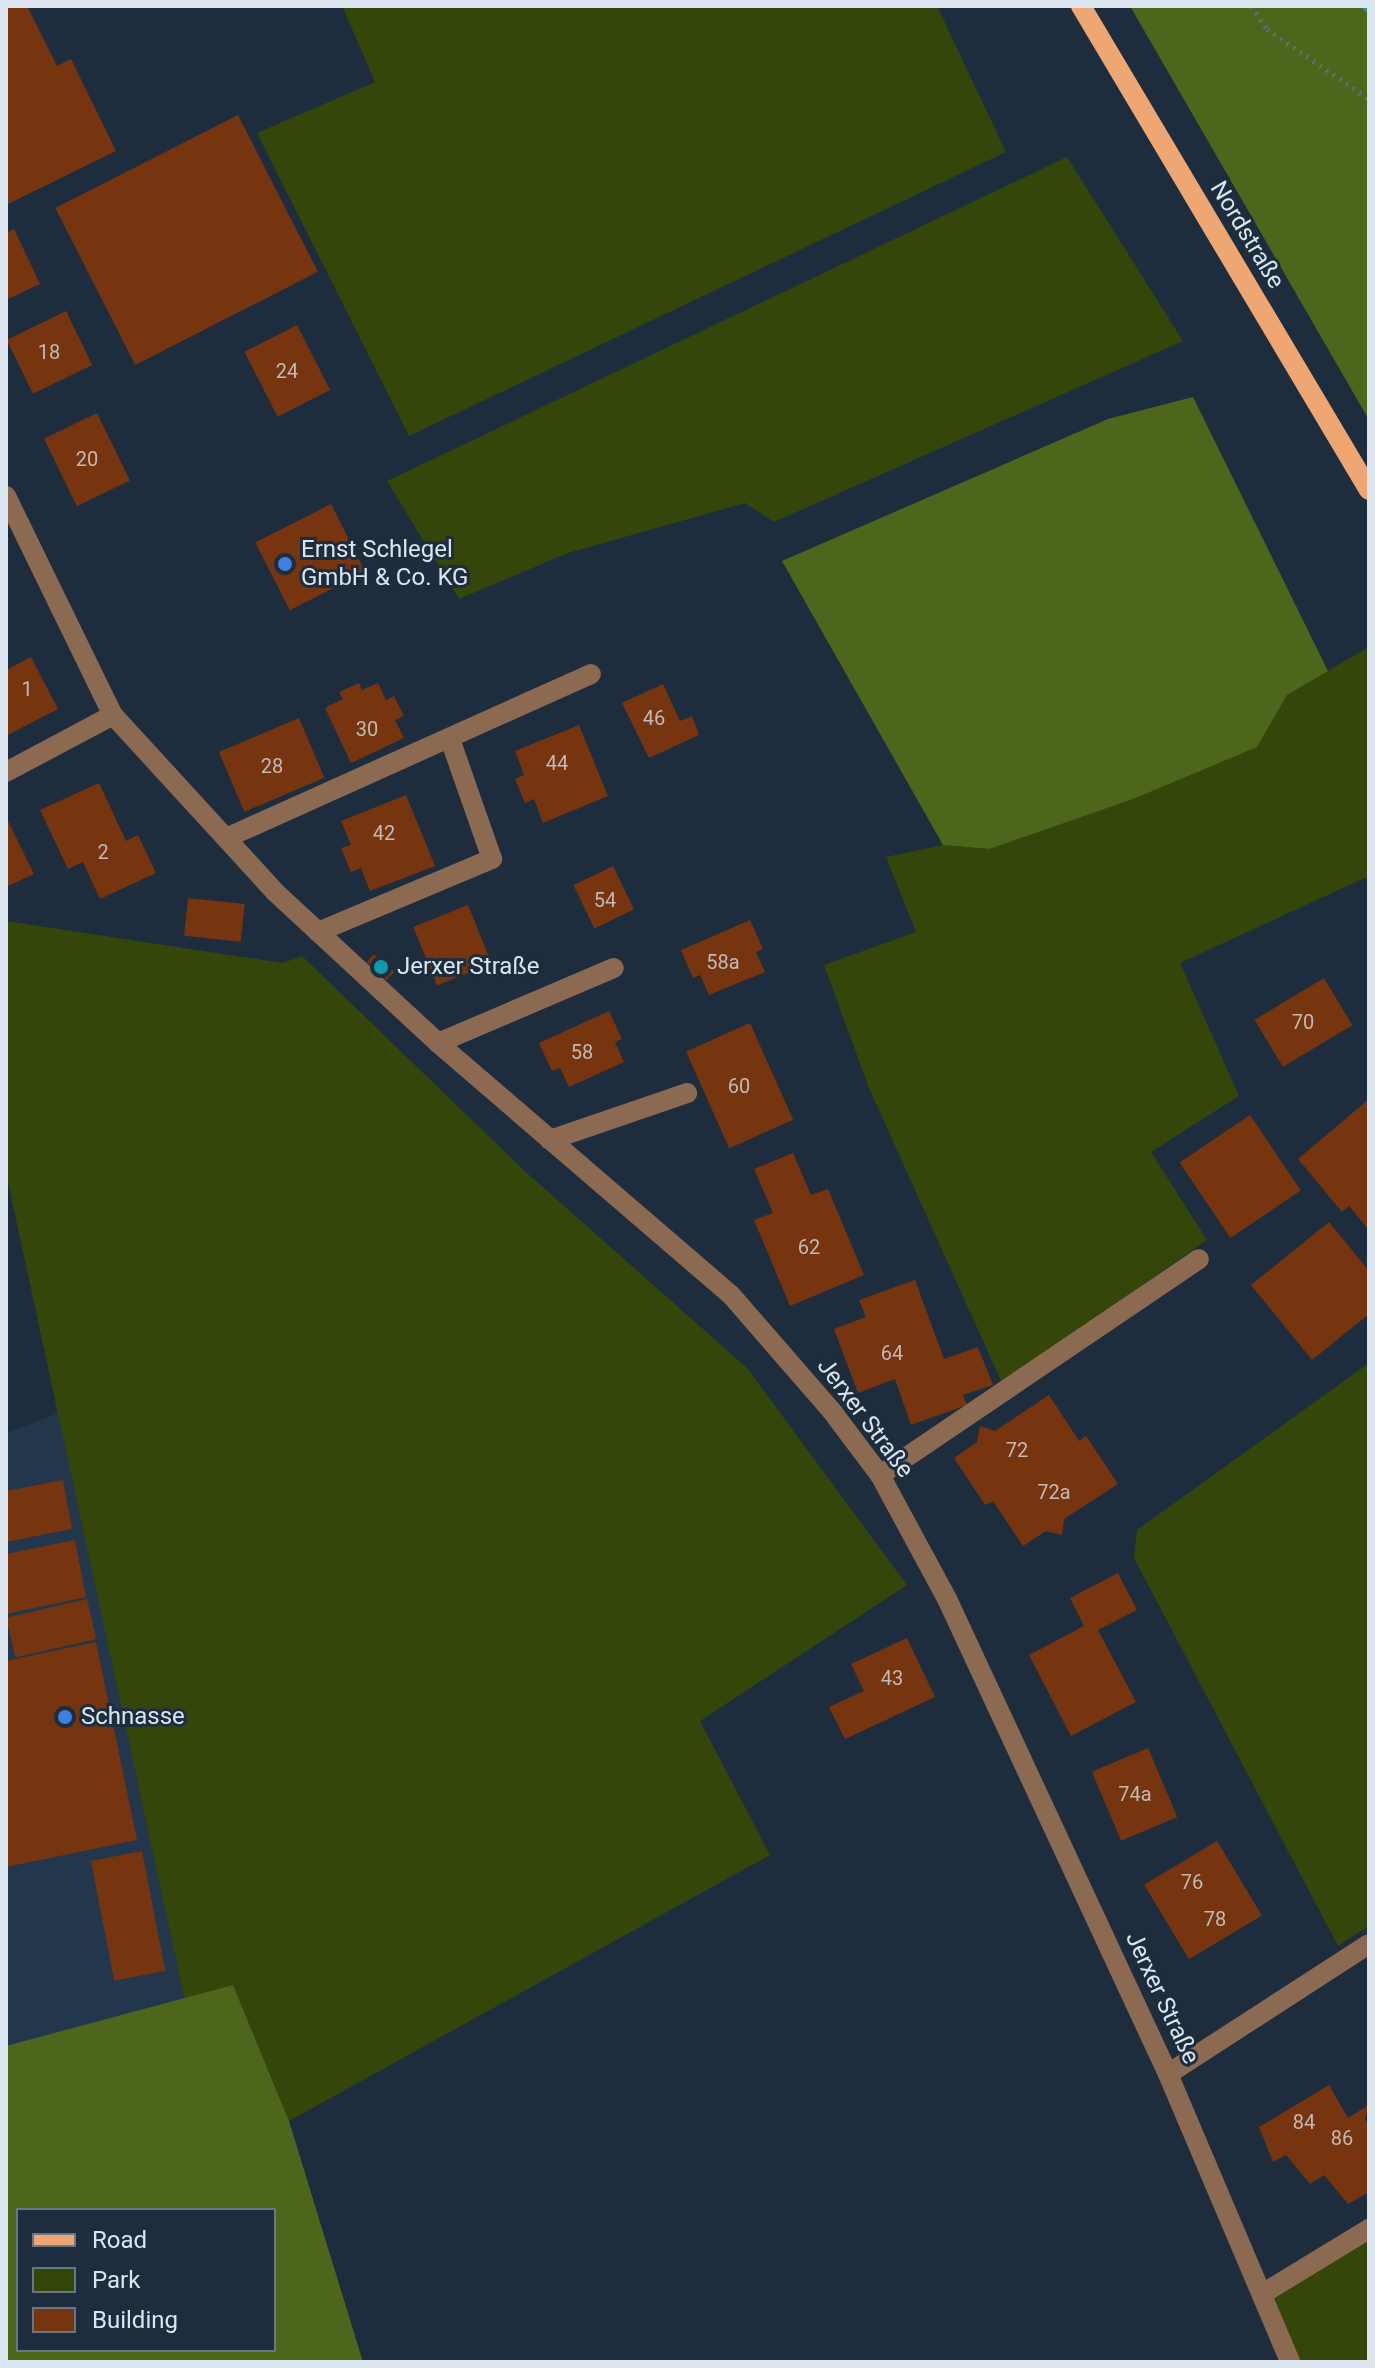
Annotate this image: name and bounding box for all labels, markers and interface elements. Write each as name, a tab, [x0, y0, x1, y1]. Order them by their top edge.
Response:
street label: Nordstraße	[1204, 176, 1290, 294]
house number: 18	[38, 340, 60, 364]
house number: 24	[276, 359, 298, 383]
house number: 20	[76, 447, 98, 471]
place label: Ernst Schlegel GmbH & Co. KG	[301, 536, 468, 592]
marker: Ernst Schlegel GmbH & Co. KG	[276, 555, 294, 573]
house number: 1	[21, 677, 33, 701]
house number: 46	[643, 706, 665, 730]
house number: 30	[356, 717, 378, 741]
house number: 44	[546, 751, 568, 775]
house number: 28	[261, 754, 283, 778]
house number: 42	[373, 821, 395, 845]
house number: 2	[97, 840, 109, 864]
house number: 54	[594, 888, 616, 912]
house number: 58a	[706, 950, 740, 974]
place label: Jerxer Straße	[397, 953, 539, 981]
marker: Jerxer Straße	[372, 958, 390, 976]
house number: 70	[1292, 1010, 1314, 1034]
house number: 58	[571, 1040, 593, 1064]
house number: 60	[728, 1074, 750, 1098]
house number: 62	[798, 1235, 820, 1259]
house number: 64	[881, 1341, 903, 1365]
street label: Jerxer Straße	[811, 1352, 919, 1484]
house number: 72	[1006, 1438, 1028, 1462]
house number: 72a	[1037, 1480, 1071, 1504]
house number: 43	[881, 1666, 903, 1690]
place label: Schnasse	[81, 1703, 185, 1731]
marker: Schnasse	[56, 1708, 74, 1726]
house number: 74a	[1118, 1782, 1152, 1806]
house number: 76	[1181, 1870, 1203, 1894]
house number: 78	[1204, 1907, 1226, 1931]
street label: Jerxer Straße	[1119, 1927, 1205, 2069]
house number: 84	[1293, 2110, 1315, 2134]
house number: 86	[1331, 2126, 1353, 2150]
legend	[16, 2208, 276, 2352]
text: Road	[92, 2226, 147, 2254]
text: Park	[92, 2266, 140, 2294]
text: Building	[92, 2306, 178, 2334]

